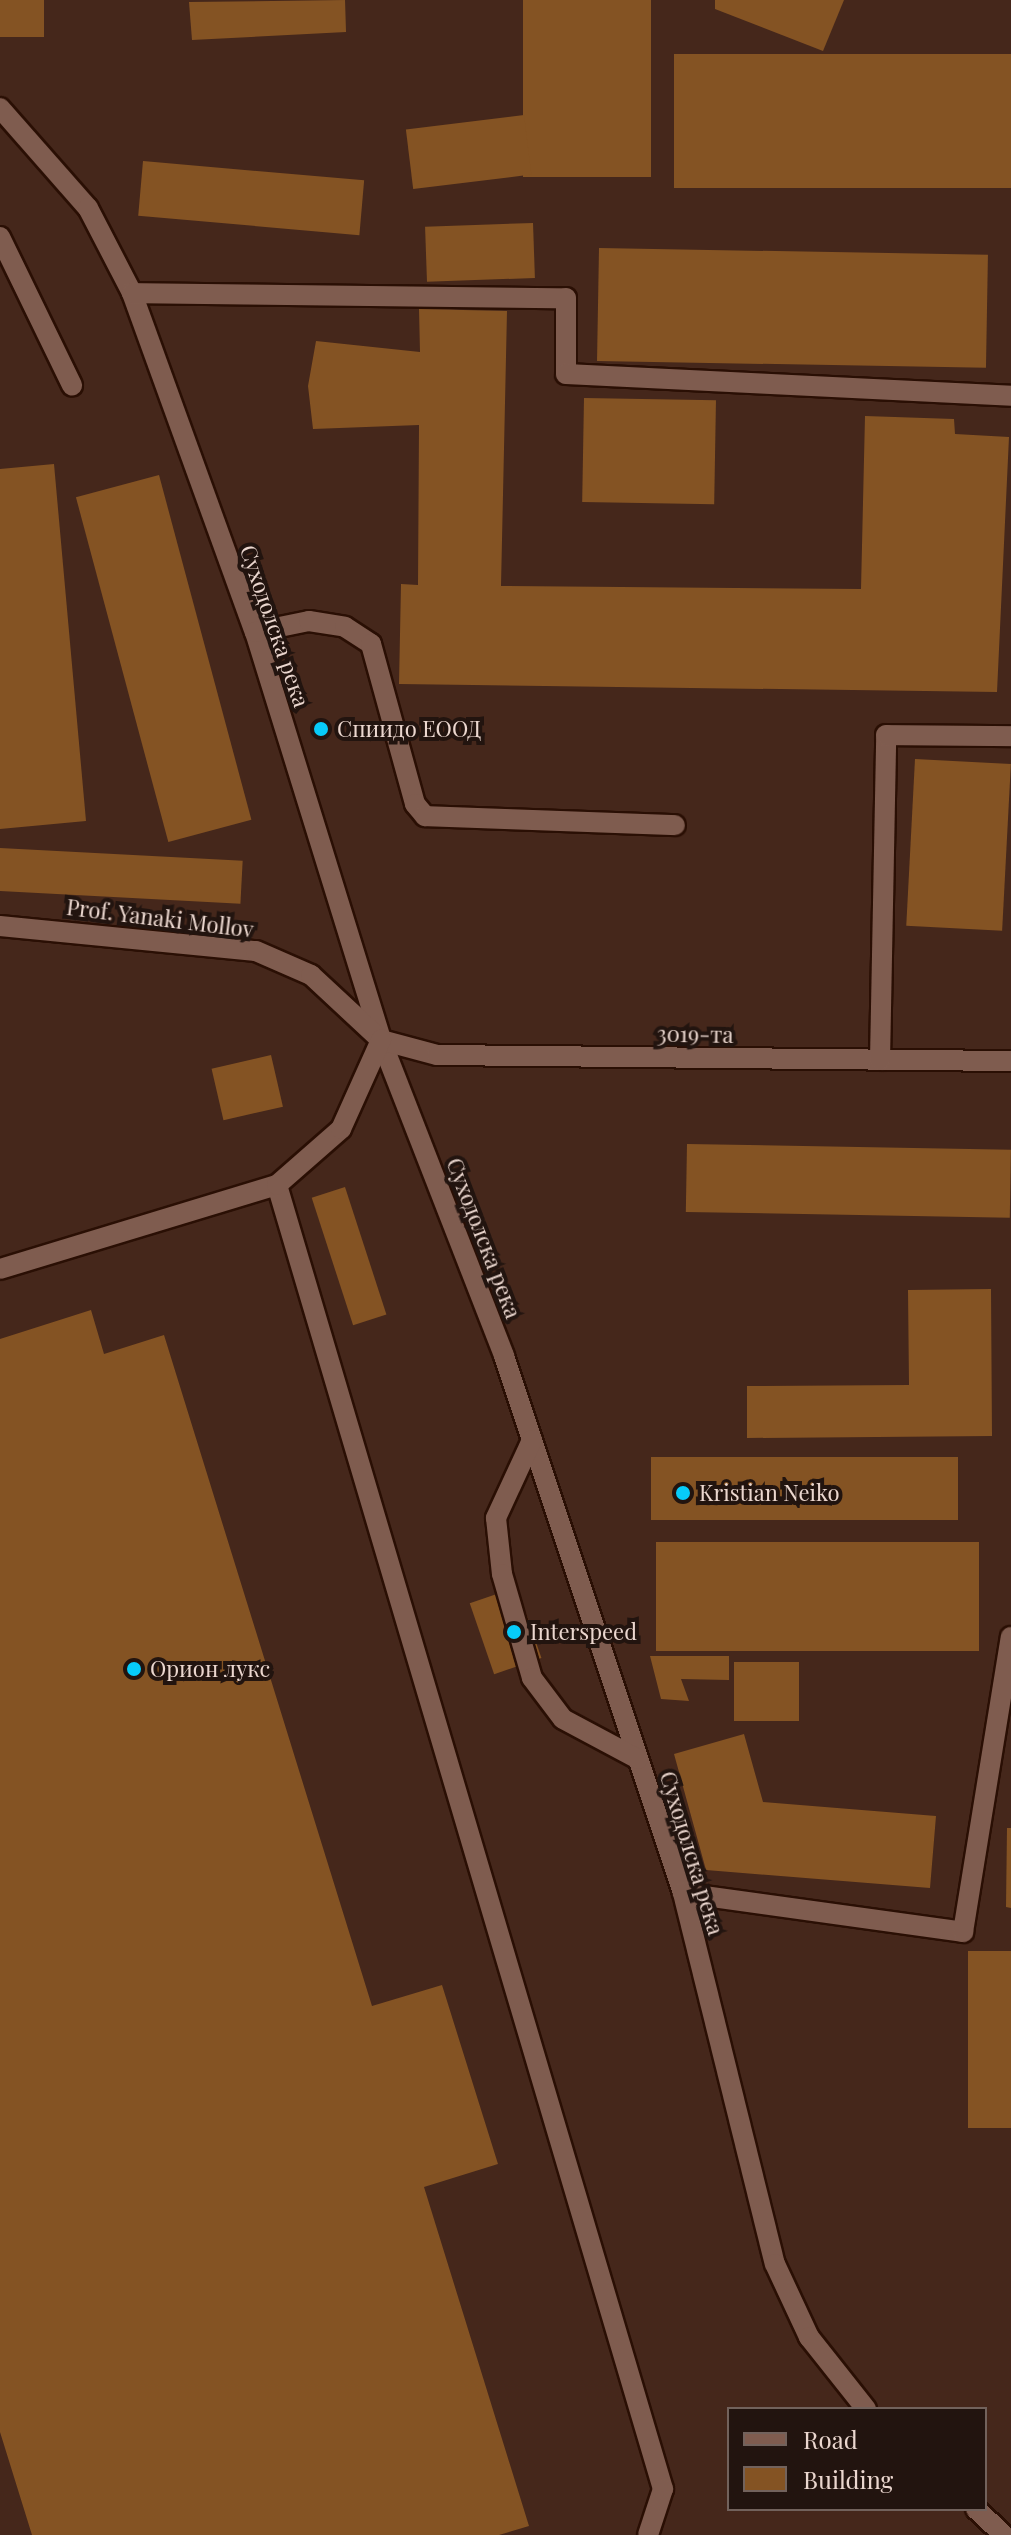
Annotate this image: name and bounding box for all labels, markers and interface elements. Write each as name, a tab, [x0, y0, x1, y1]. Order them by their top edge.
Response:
street label: Суходолска река	[235, 542, 315, 710]
place label: Спиидо ЕООД	[337, 716, 481, 742]
marker: Спиидо ЕООД	[312, 720, 330, 738]
street label: Prof. Yanaki Mollov	[65, 893, 255, 943]
street label: 3019-та	[656, 1020, 734, 1048]
street label: Суходолска река	[441, 1154, 527, 1322]
place label: Kristian Neiko	[699, 1480, 840, 1506]
marker: Kristian Neiko	[674, 1484, 692, 1502]
place label: Interspeed	[530, 1619, 637, 1645]
marker: Interspeed	[505, 1623, 523, 1641]
place label: Орион лукс	[150, 1656, 270, 1682]
marker: Орион лукс	[125, 1660, 143, 1678]
street label: Суходолска река	[655, 1768, 729, 1938]
legend	[727, 2407, 987, 2511]
text: Road	[803, 2423, 858, 2455]
text: Building	[803, 2463, 893, 2495]

